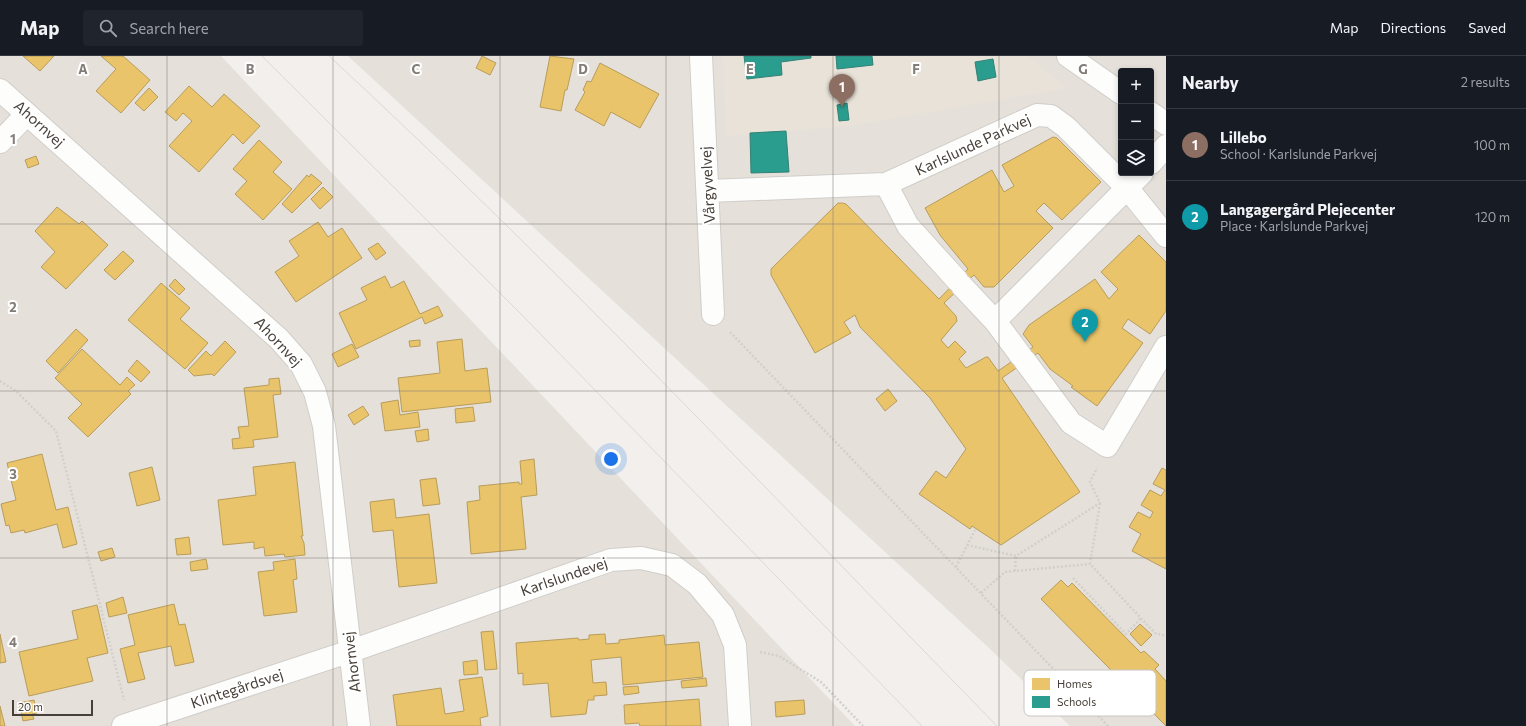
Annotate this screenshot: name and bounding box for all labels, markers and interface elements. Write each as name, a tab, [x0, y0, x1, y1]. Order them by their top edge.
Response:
search box	[83, 10, 363, 46]
text: Map	[20, 16, 59, 39]
icon: search	[97, 17, 119, 39]
text: Search here	[129, 19, 209, 37]
text: Map	[1330, 19, 1359, 36]
text: Directions	[1381, 19, 1446, 36]
text: Saved	[1468, 19, 1506, 36]
text: A	[78, 61, 88, 77]
text: B	[246, 61, 255, 77]
text: C	[412, 61, 421, 77]
text: D	[578, 61, 588, 77]
text: E	[746, 61, 754, 77]
text: F	[912, 61, 920, 77]
text: G	[1078, 61, 1088, 77]
map controls	[1118, 68, 1154, 176]
button: +	[1118, 68, 1154, 104]
text: Nearby	[1182, 72, 1239, 93]
pin: 1	[829, 74, 855, 107]
text: 2 results	[1461, 74, 1510, 90]
street label: Ahornvej	[11, 96, 69, 151]
button: −	[1118, 104, 1154, 140]
street label: Karlslunde Parkvej	[912, 109, 1033, 179]
text: Lillebo	[1220, 128, 1267, 146]
text: 1	[10, 131, 16, 147]
text: 1	[1192, 137, 1198, 153]
text: 100 m	[1474, 137, 1510, 153]
button: layers	[1118, 140, 1154, 176]
street label: Vårgyvelvej	[696, 146, 718, 224]
text: School · Karlslunde Parkvej	[1220, 146, 1377, 162]
text: Langagergård Plejecenter	[1220, 200, 1395, 218]
text: 2	[1191, 209, 1199, 225]
text: 120 m	[1475, 209, 1510, 225]
text: Place · Karlslunde Parkvej	[1220, 218, 1368, 234]
text: 2	[9, 299, 17, 315]
pin: 2	[1072, 309, 1098, 342]
street label: Ahornvej	[251, 313, 306, 370]
your location	[601, 449, 621, 469]
text: 3	[9, 466, 17, 482]
street label: Karlslundevej	[518, 553, 610, 599]
street label: Ahornvej	[338, 631, 364, 694]
text: 4	[9, 634, 17, 650]
street label: Klintegårdsvej	[188, 665, 285, 711]
legend	[1024, 670, 1156, 716]
text: Homes	[1057, 677, 1092, 690]
text: Schools	[1057, 695, 1096, 708]
scale bar	[12, 698, 93, 717]
text: 20 m	[18, 700, 43, 713]

